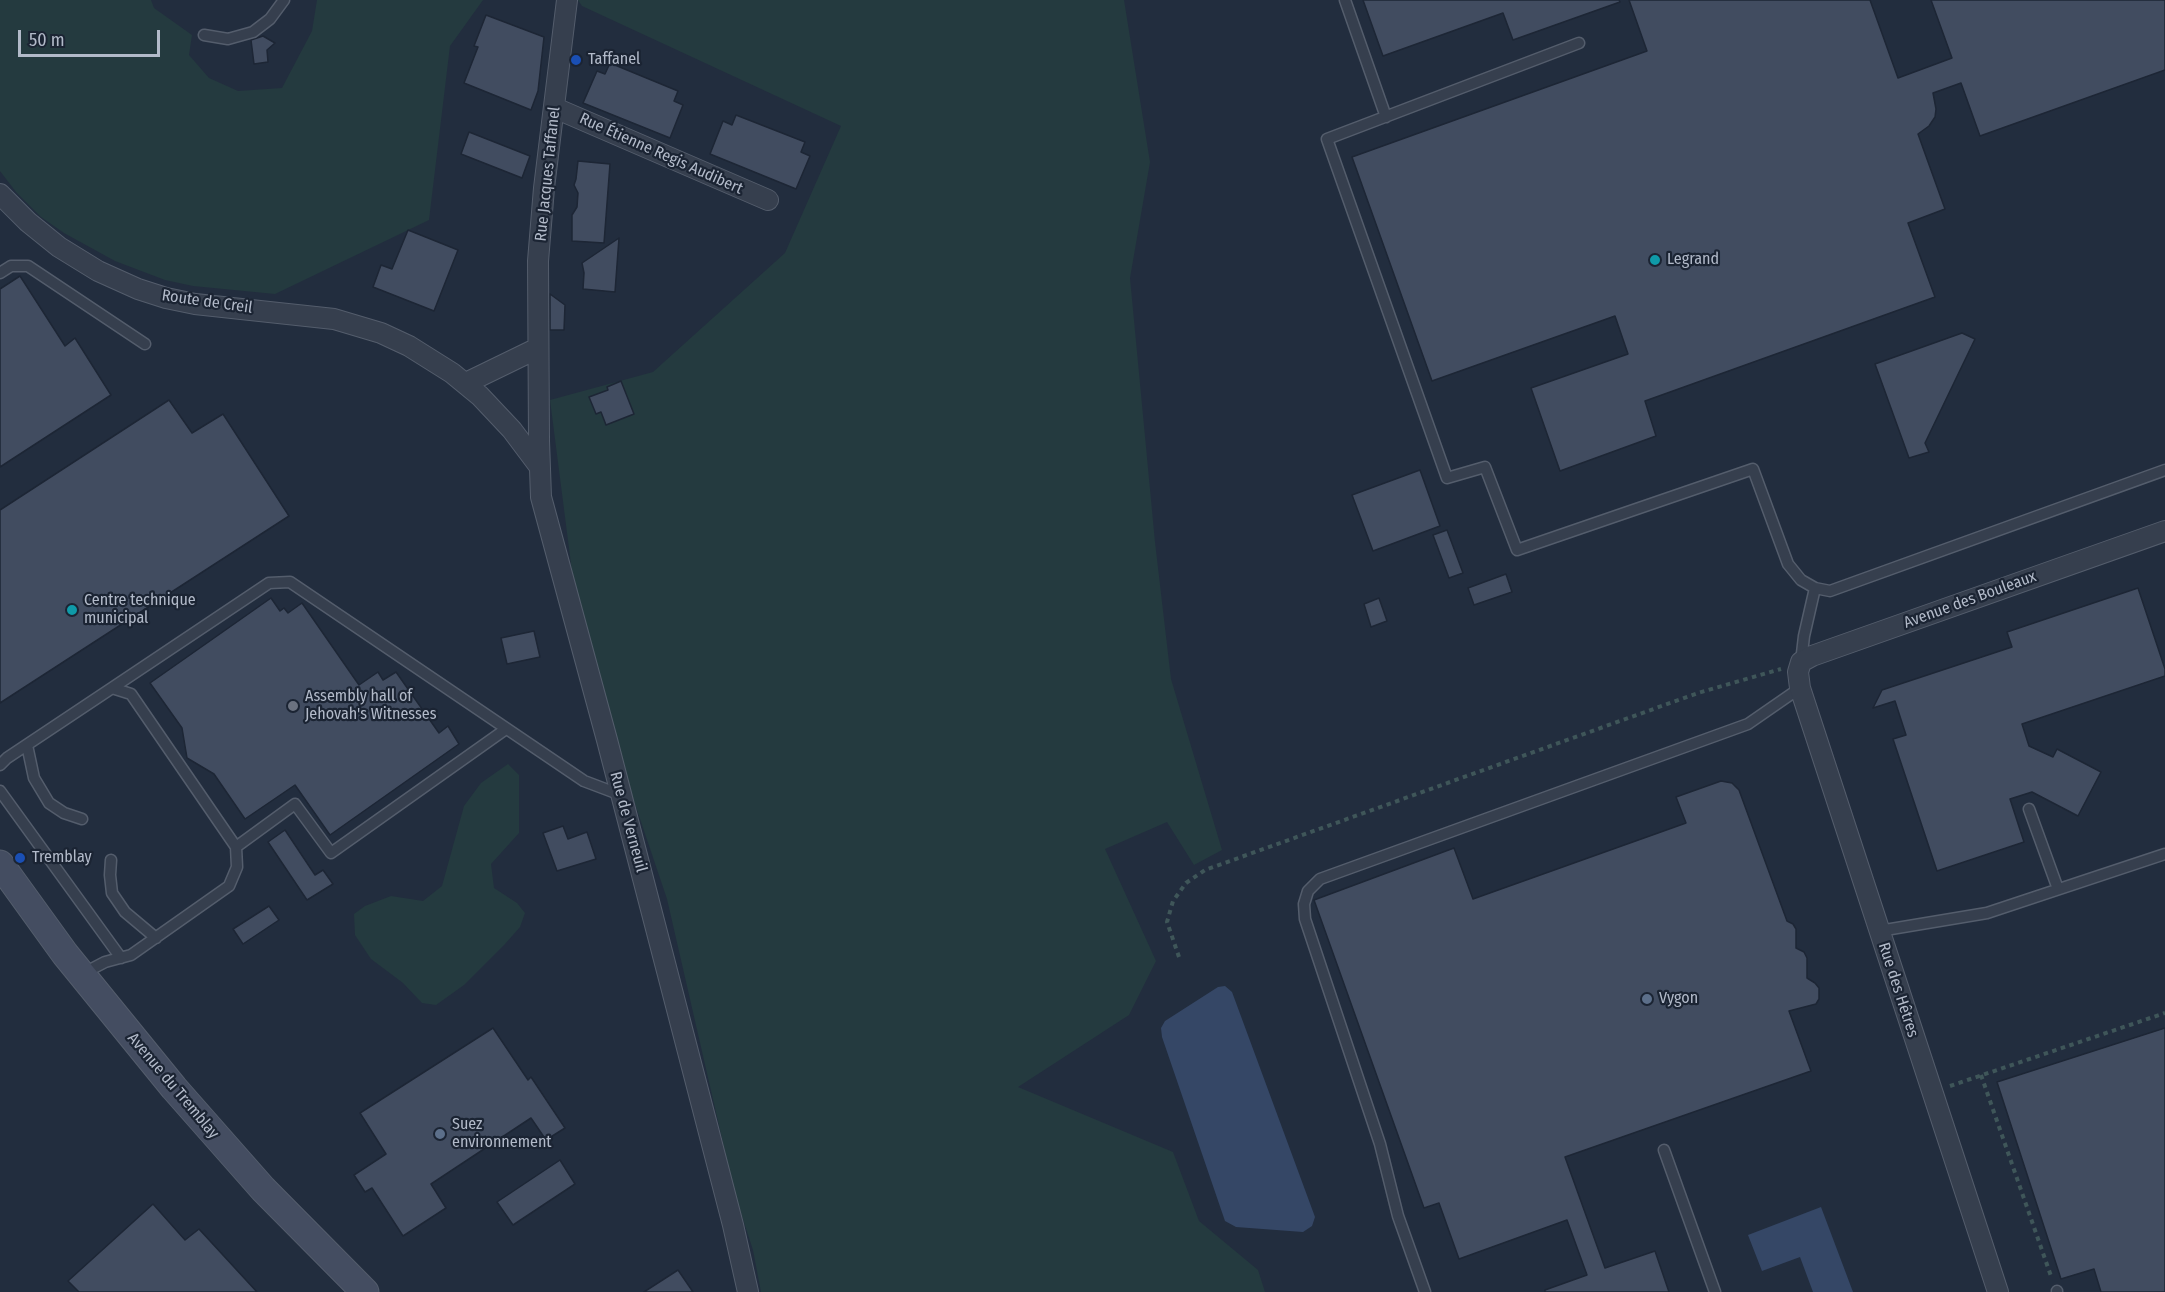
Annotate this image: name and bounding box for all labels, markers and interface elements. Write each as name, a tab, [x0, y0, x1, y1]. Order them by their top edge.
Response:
scale bar	[21, 18, 164, 56]
text: 50 m	[29, 29, 65, 51]
place label: Taffanel	[588, 50, 640, 70]
marker: Taffanel	[569, 53, 583, 67]
street label: Rue Jacques Taffanel	[531, 106, 565, 242]
street label: Rue Étienne Regis Audibert	[576, 109, 746, 199]
place label: Legrand	[1667, 250, 1719, 270]
marker: Legrand	[1648, 253, 1662, 267]
street label: Route de Creil	[160, 286, 254, 318]
street label: Avenue des Bouleaux	[1901, 567, 2039, 633]
place label: Centre technique municipal	[84, 591, 196, 629]
marker: Centre technique municipal	[65, 603, 79, 617]
place label: Assembly hall of Jehovah's Witnesses	[305, 687, 437, 725]
marker: Assembly hall of Jehovah's Witnesses	[286, 699, 300, 713]
street label: Rue de Verneuil	[605, 770, 651, 874]
place label: Tremblay	[32, 848, 92, 868]
marker: Tremblay	[13, 851, 27, 865]
street label: Rue des Hêtres	[1874, 940, 1922, 1040]
place label: Vygon	[1659, 989, 1698, 1009]
marker: Vygon	[1640, 992, 1654, 1006]
street label: Avenue du Tremblay	[123, 1029, 223, 1143]
place label: Suez environnement	[452, 1115, 552, 1153]
marker: Suez environnement	[433, 1127, 447, 1141]

